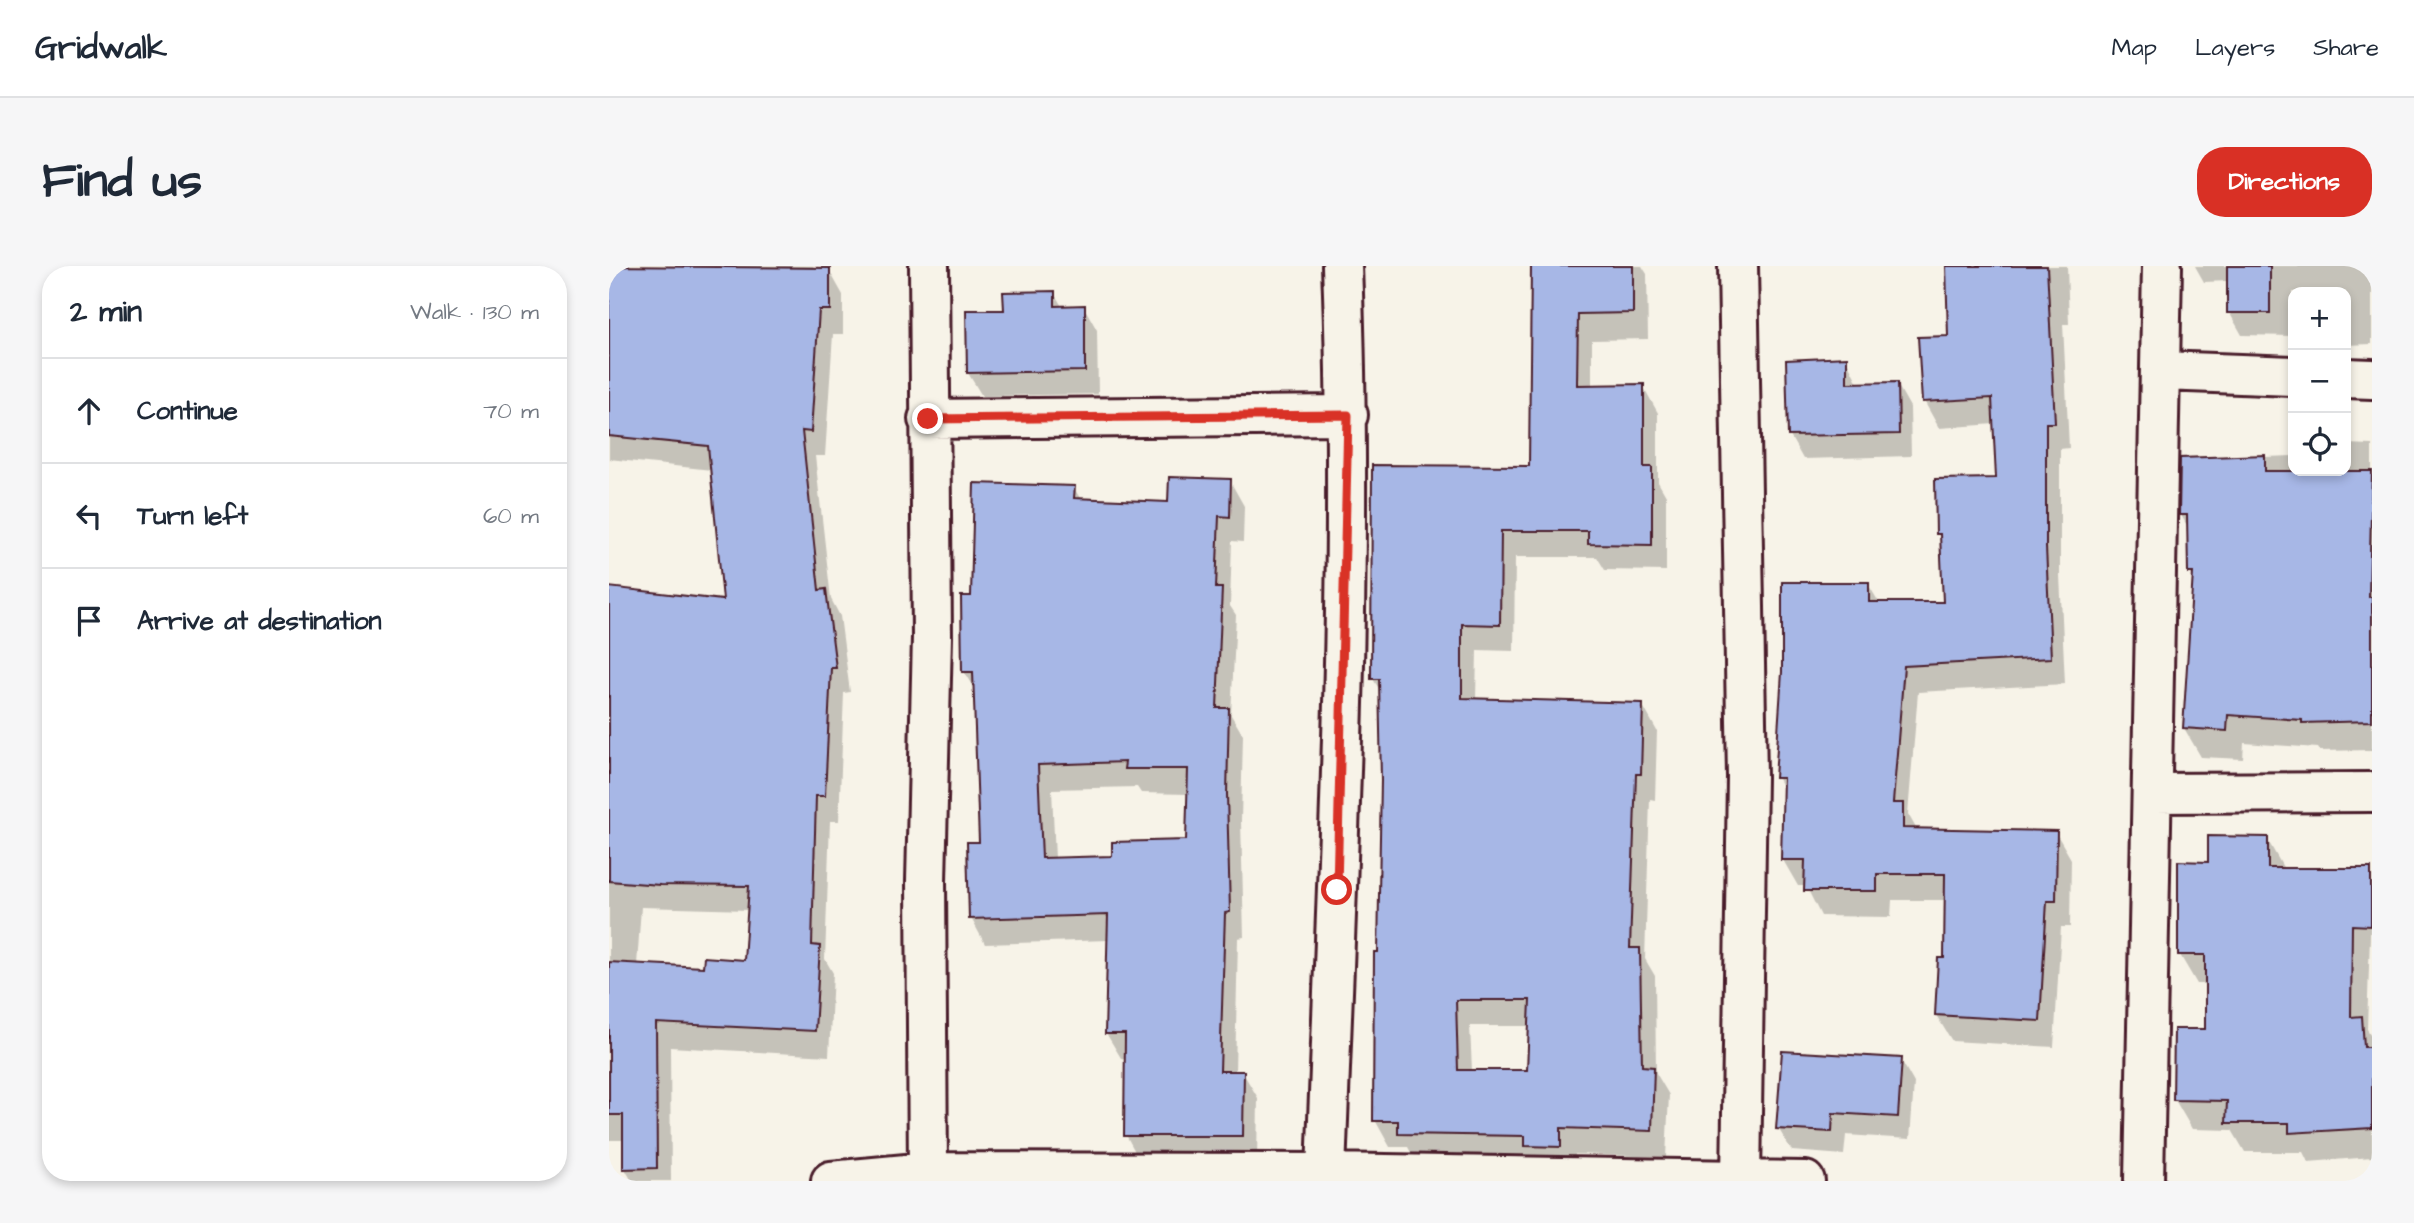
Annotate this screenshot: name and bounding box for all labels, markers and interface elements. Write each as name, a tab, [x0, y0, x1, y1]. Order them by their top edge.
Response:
text: Gridwalk	[35, 25, 167, 71]
text: Map	[2112, 31, 2157, 65]
text: Layers	[2195, 31, 2275, 65]
text: Share	[2313, 31, 2379, 65]
button: Directions	[2197, 147, 2372, 217]
text: Find us	[42, 148, 202, 216]
map controls	[2288, 287, 2351, 476]
button: +	[2288, 287, 2351, 350]
text: 2 min	[70, 291, 142, 333]
text: Walk · 130 m	[410, 296, 539, 328]
button: −	[2288, 350, 2351, 413]
icon: ahead	[70, 392, 108, 430]
text: Continue	[137, 393, 238, 429]
text: 70 m	[483, 395, 539, 427]
route end	[912, 403, 943, 434]
button: locate	[2288, 413, 2351, 476]
icon: left	[70, 497, 108, 535]
text: Turn left	[137, 498, 248, 534]
text: 60 m	[483, 500, 539, 532]
icon: arrive	[70, 602, 108, 640]
text: Arrive at destination	[137, 603, 382, 639]
route start	[1321, 874, 1352, 905]

